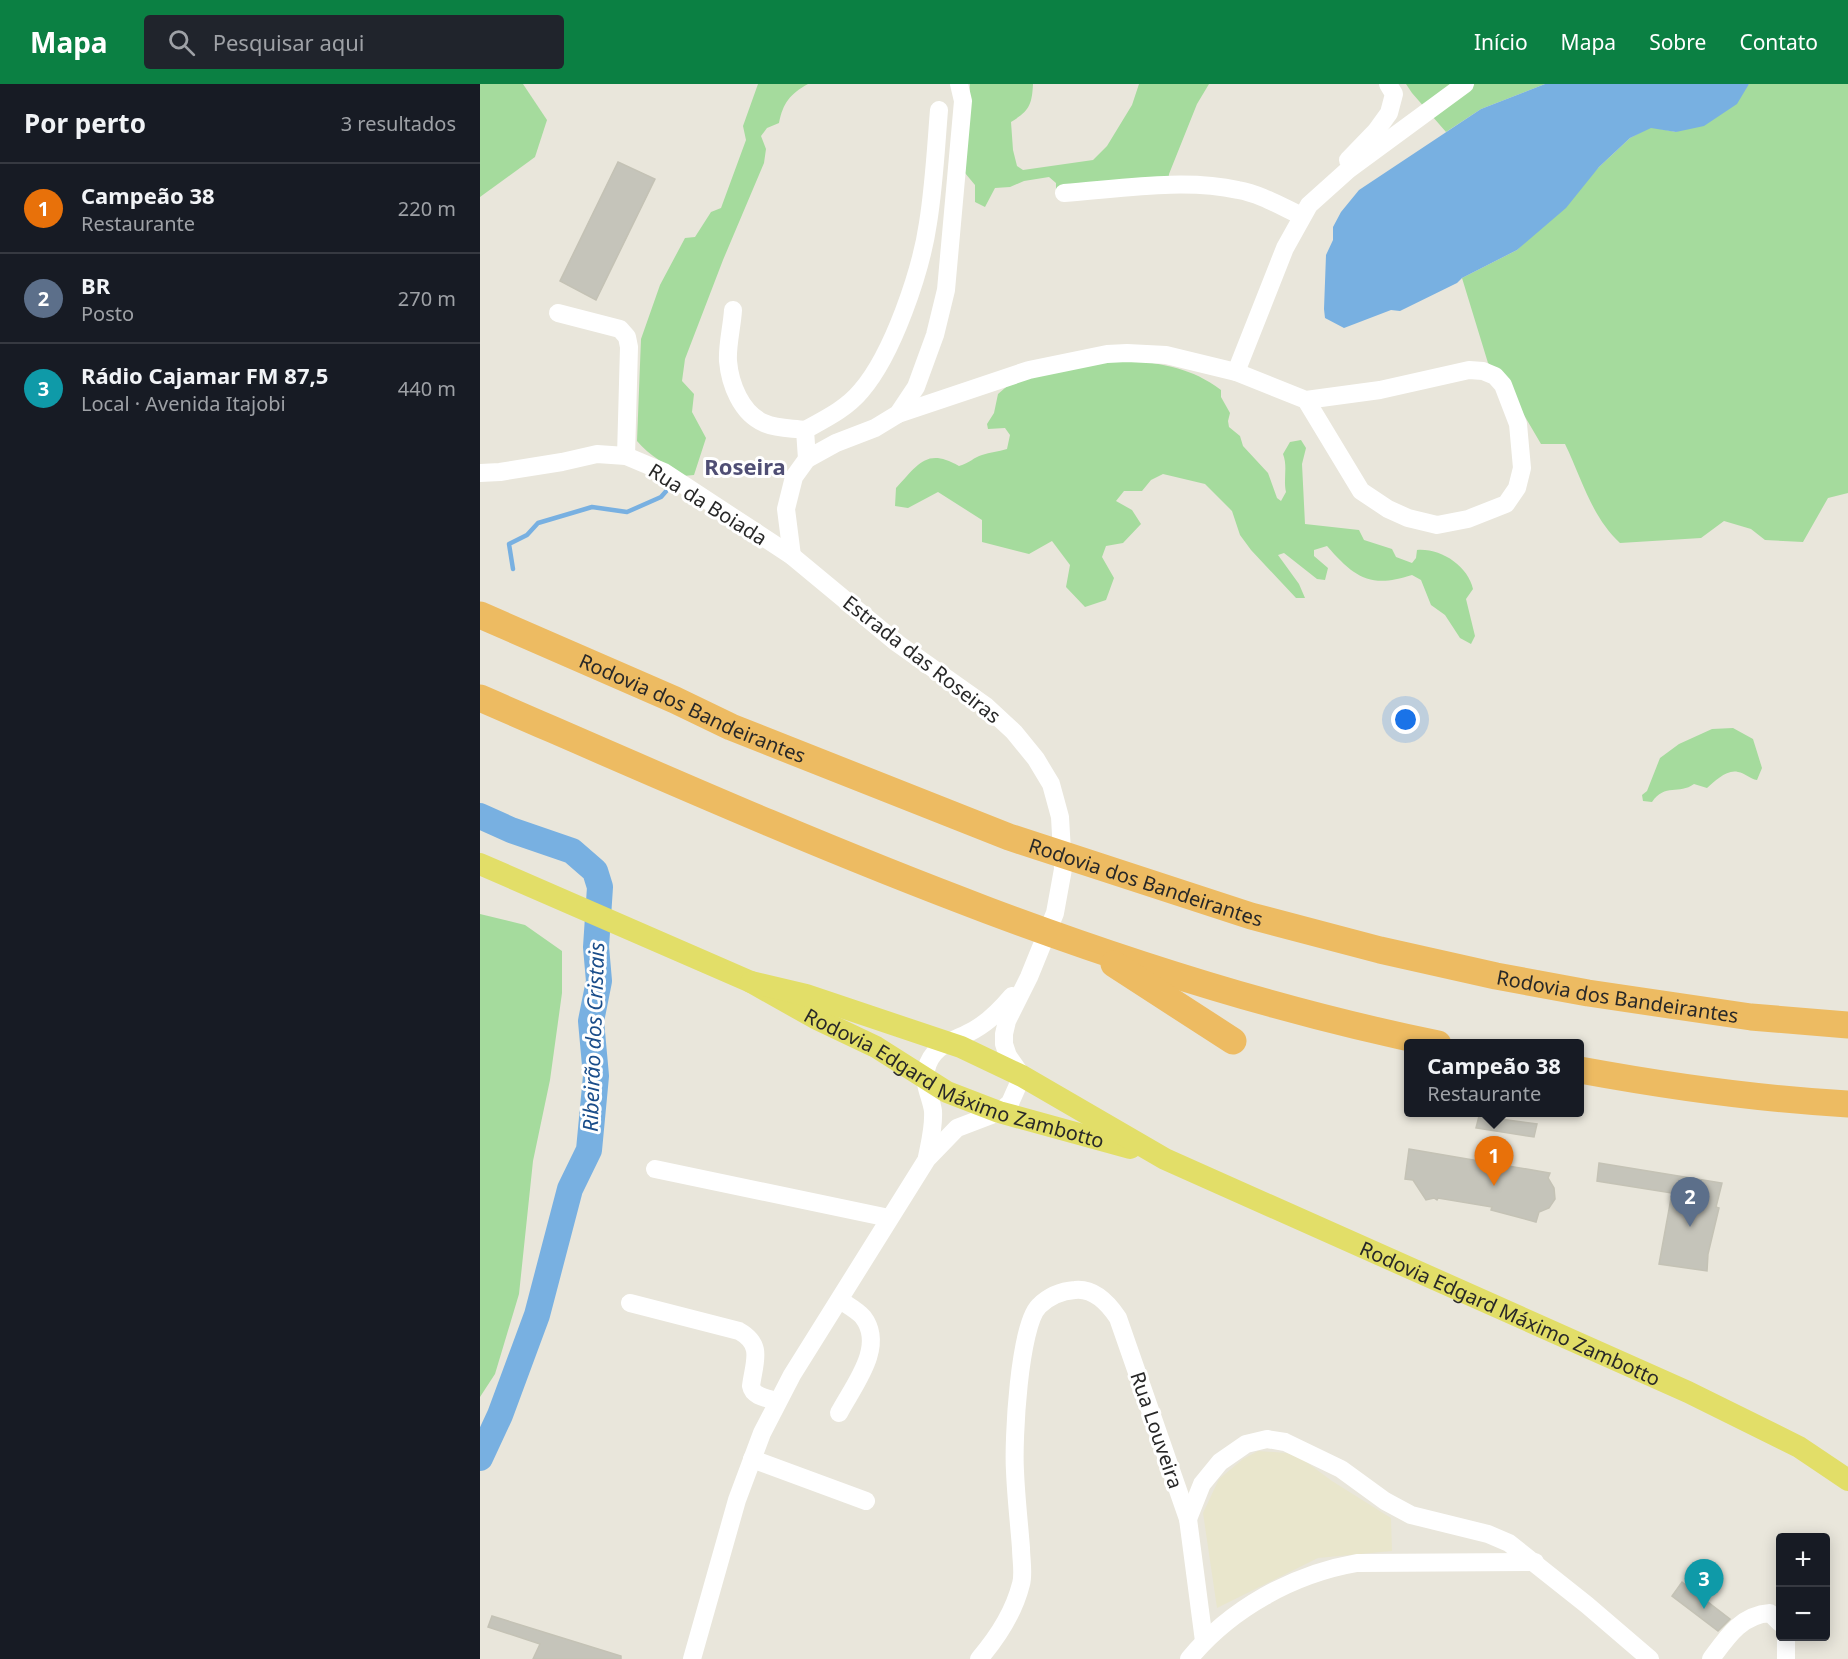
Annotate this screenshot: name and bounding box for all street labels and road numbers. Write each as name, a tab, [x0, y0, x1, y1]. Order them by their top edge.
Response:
street label: Rua da Boiada	[644, 457, 772, 551]
street label: Estrada das Roseiras	[838, 589, 1006, 729]
street label: Rodovia dos Bandeirantes	[575, 646, 810, 769]
street label: Rodovia dos Bandeirantes	[1026, 831, 1266, 932]
street label: Rodovia dos Bandeirantes	[1495, 963, 1740, 1028]
street label: Rodovia Edgard Máximo Zambotto	[800, 1001, 1108, 1154]
street label: Rodovia Edgard Máximo Zambotto	[1356, 1234, 1665, 1392]
street label: Rua Louveira	[1124, 1368, 1190, 1492]

